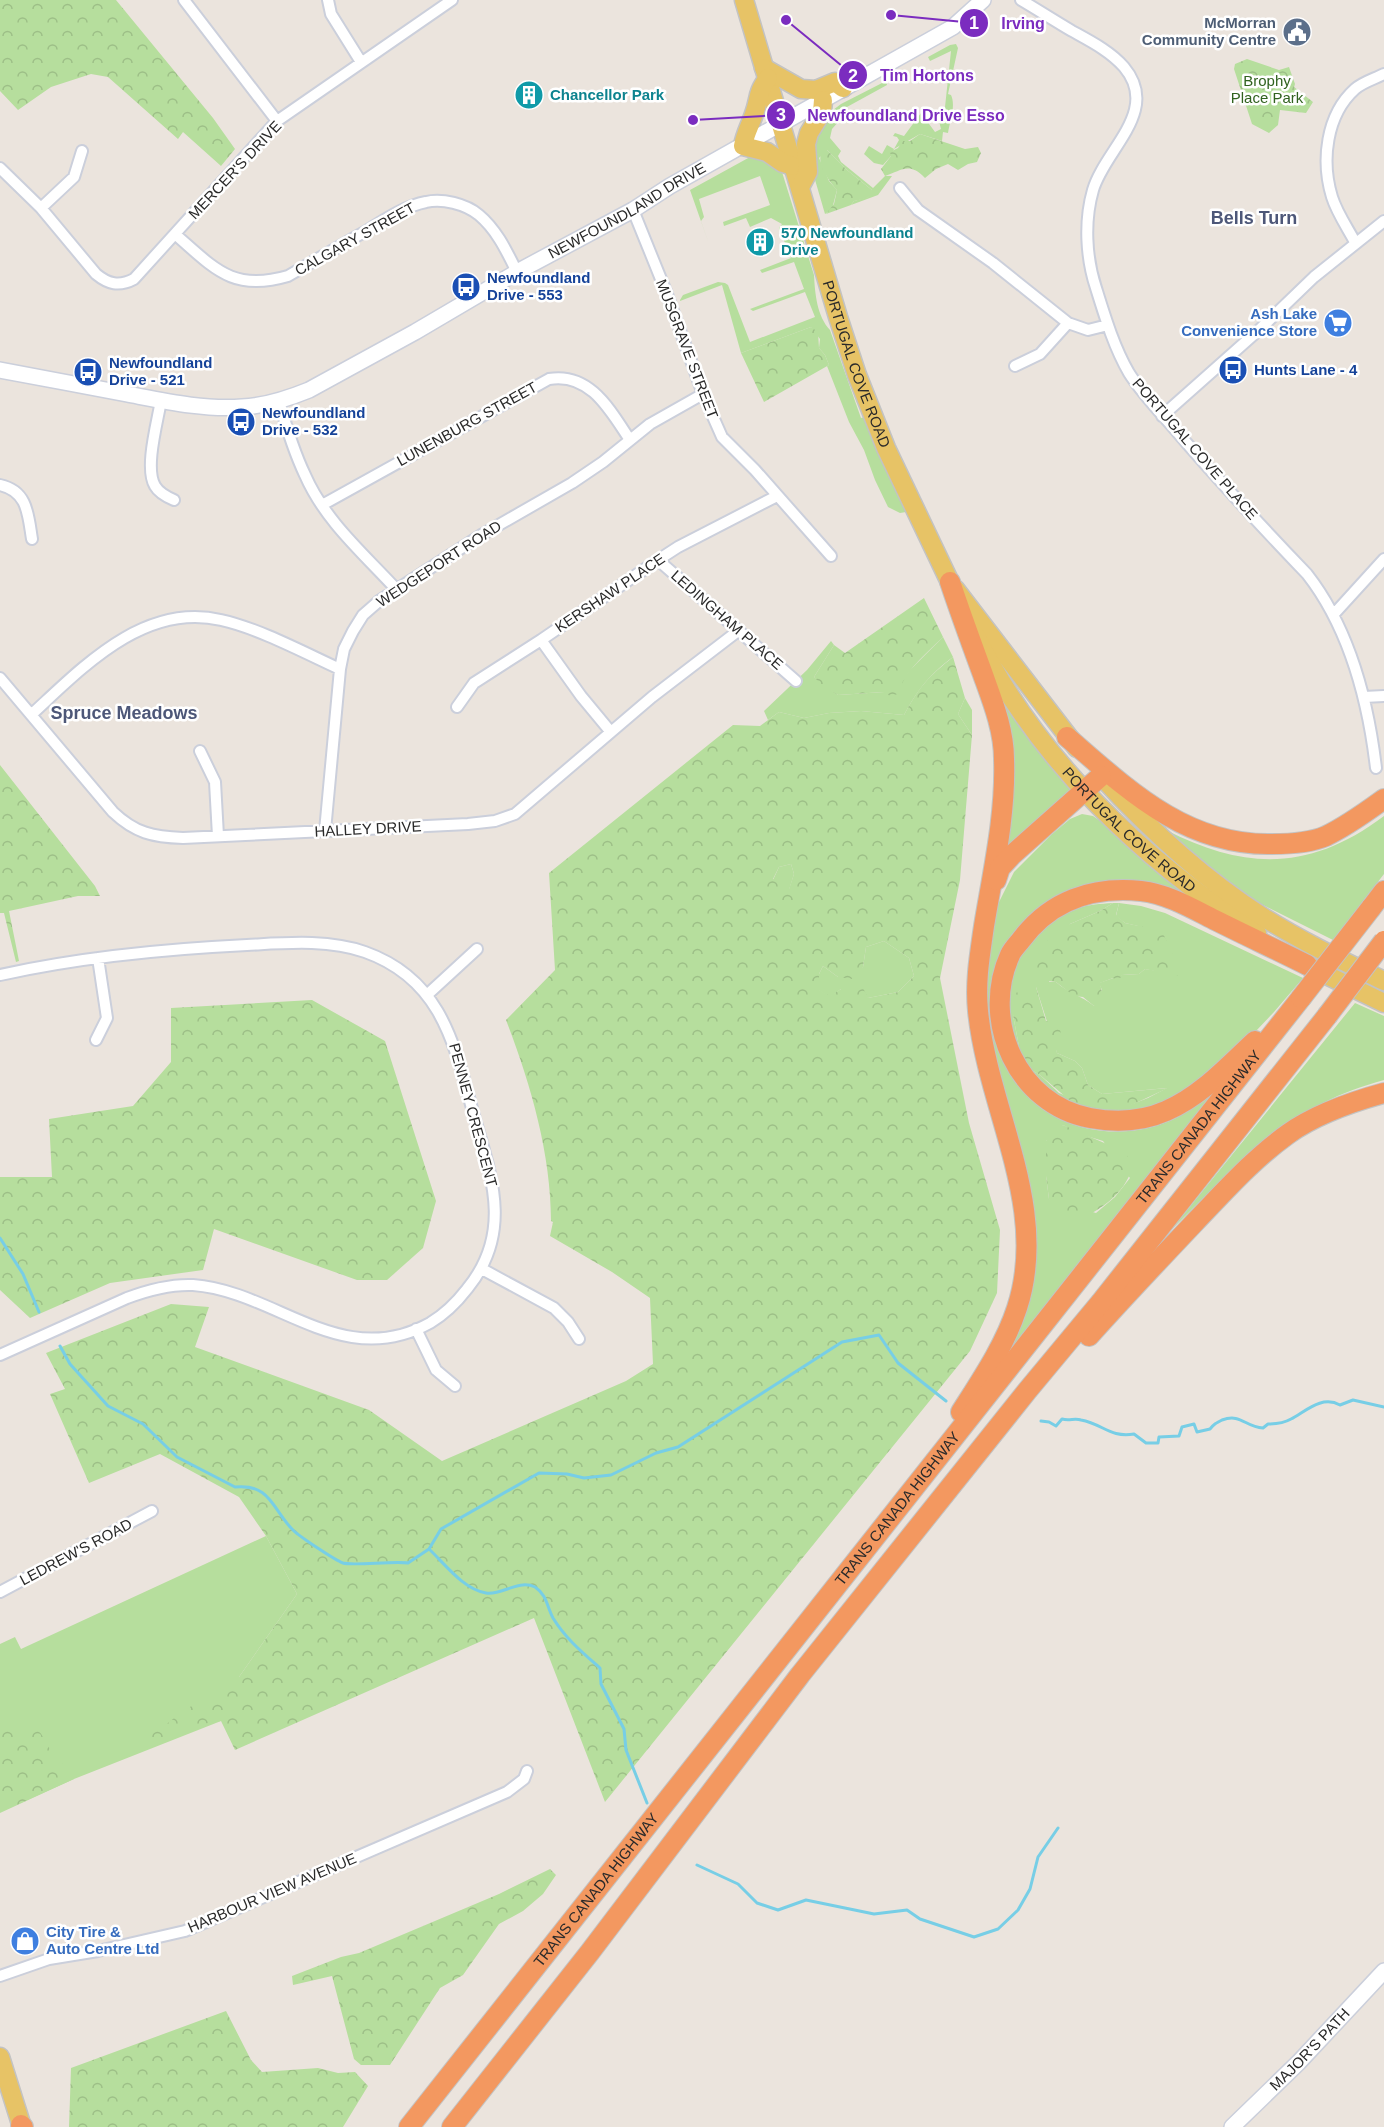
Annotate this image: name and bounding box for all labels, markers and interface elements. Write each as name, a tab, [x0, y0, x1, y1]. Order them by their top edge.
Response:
callout: Irving	[959, 6, 1056, 40]
text: 1	[969, 13, 979, 33]
place label: McMorran Community Centre	[1142, 14, 1276, 48]
text: Irving	[1001, 15, 1045, 32]
public building icon: McMorran Community Centre	[1281, 16, 1313, 48]
callout: Tim Hortons	[838, 58, 986, 92]
text: 2	[848, 66, 858, 86]
text: Tim Hortons	[880, 67, 974, 84]
park label: Brophy Place Park	[1231, 72, 1304, 106]
building icon: Chancellor Park	[513, 79, 545, 111]
place label: Chancellor Park	[550, 86, 665, 103]
callout: Newfoundland Drive Esso	[766, 98, 1017, 132]
text: 3	[776, 105, 786, 125]
text: Newfoundland Drive Esso	[807, 107, 1005, 124]
street label: MERCER'S DRIVE	[185, 117, 284, 222]
street label: NEWFOUNDLAND DRIVE	[545, 159, 708, 262]
street label: CALGARY STREET	[292, 199, 418, 279]
district label: Bells Turn	[1211, 208, 1297, 228]
place label: 570 Newfoundland Drive	[781, 224, 914, 258]
building icon: 570 Newfoundland Drive	[744, 226, 776, 258]
place label: Newfoundland Drive - 553	[487, 269, 590, 303]
bus stop icon: Newfoundland Drive - 553	[450, 271, 482, 303]
street label: MUSGRAVE STREET	[653, 277, 722, 421]
street label: PORTUGAL COVE ROAD	[820, 278, 894, 450]
place label: Ash Lake Convenience Store	[1181, 305, 1317, 339]
supermarket icon: Ash Lake Convenience Store	[1322, 307, 1354, 339]
place label: Newfoundland Drive - 521	[109, 354, 212, 388]
bus stop icon: Hunts Lane - 4	[1217, 354, 1249, 386]
bus stop icon: Newfoundland Drive - 521	[72, 356, 104, 388]
place label: Hunts Lane - 4	[1254, 361, 1358, 378]
street label: PORTUGAL COVE PLACE	[1129, 375, 1261, 523]
street label: LUNENBURG STREET	[394, 378, 540, 469]
place label: Newfoundland Drive - 532	[262, 404, 365, 438]
bus stop icon: Newfoundland Drive - 532	[225, 406, 257, 438]
street label: WEDGEPORT ROAD	[373, 517, 504, 610]
street label: KERSHAW PLACE	[552, 550, 668, 636]
street label: LEDINGHAM PLACE	[668, 566, 787, 673]
district label: Spruce Meadows	[50, 703, 198, 723]
street label: PORTUGAL COVE ROAD	[1059, 764, 1200, 896]
street label: HALLEY DRIVE	[314, 817, 422, 840]
street label: PENNEY CRESCENT	[446, 1041, 501, 1189]
street label: TRANS CANADA HIGHWAY	[1133, 1047, 1264, 1207]
street label: TRANS CANADA HIGHWAY	[831, 1428, 963, 1589]
street label: LEDREW'S ROAD	[17, 1515, 135, 1588]
street label: TRANS CANADA HIGHWAY	[530, 1810, 662, 1970]
street label: HARBOUR VIEW AVENUE	[185, 1849, 359, 1936]
place label: City Tire & Auto Centre Ltd	[46, 1923, 159, 1957]
shop icon: City Tire & Auto Centre Ltd	[9, 1925, 41, 1957]
street label: MAJOR'S PATH	[1266, 2004, 1353, 2094]

